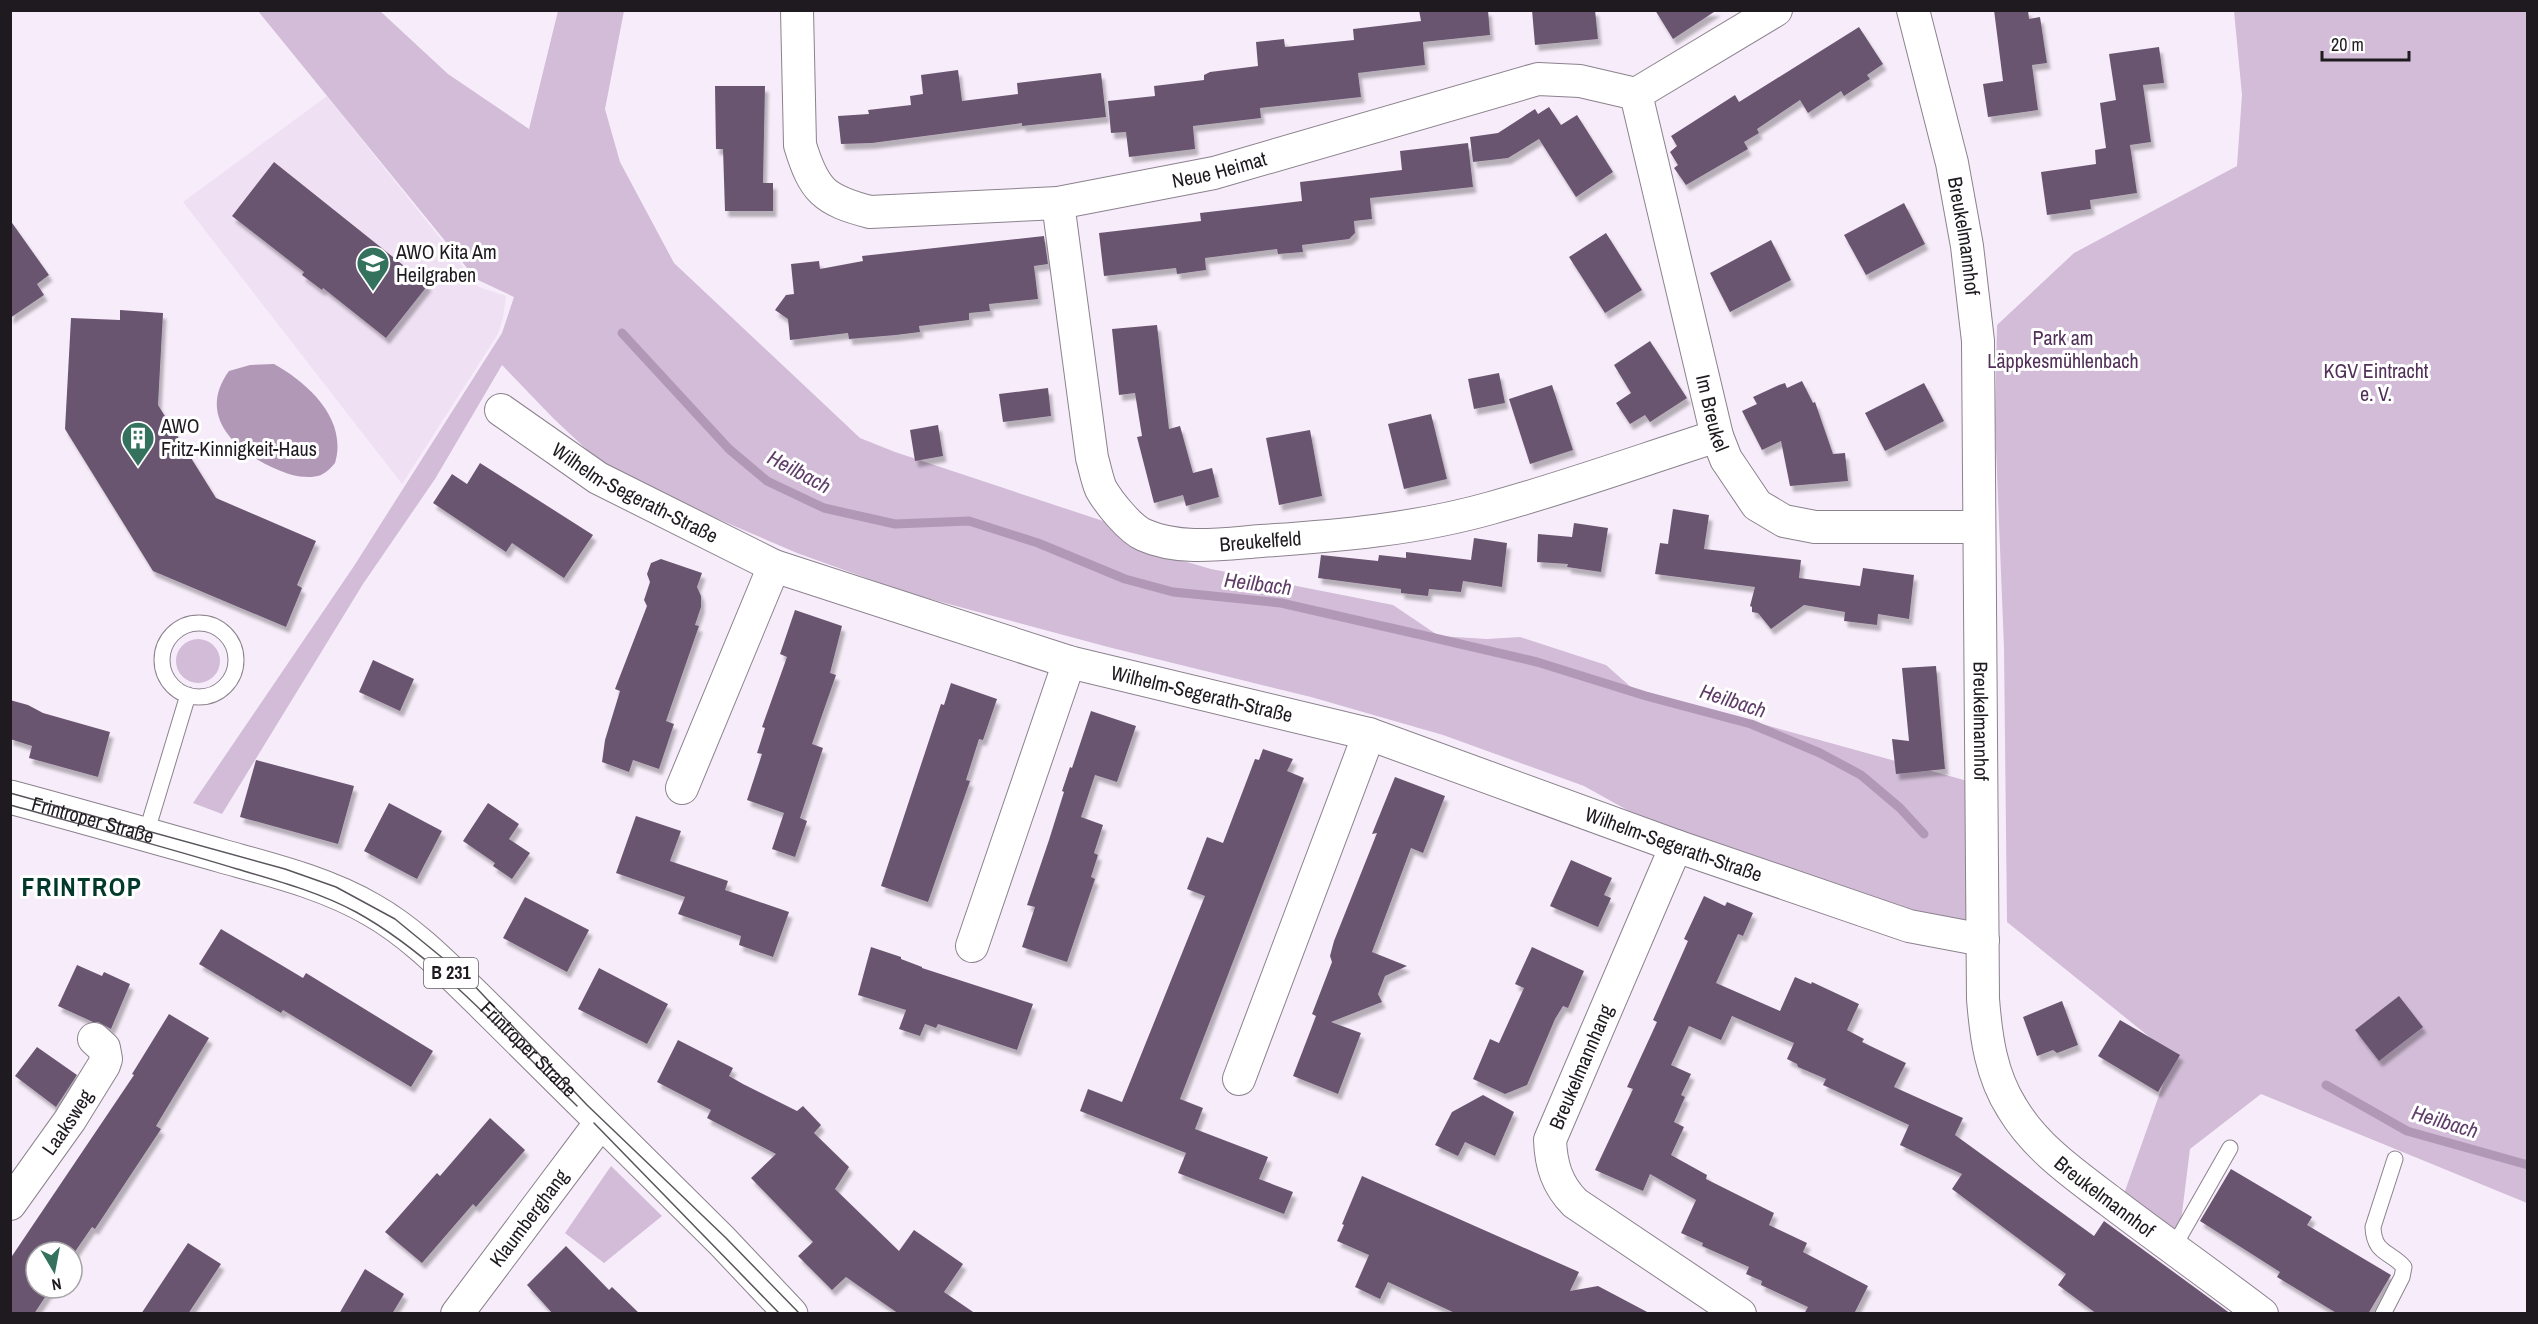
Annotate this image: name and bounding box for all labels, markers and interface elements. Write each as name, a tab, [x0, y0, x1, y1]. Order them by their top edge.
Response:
scale bar	[2322, 24, 2409, 62]
text: 20 m	[2331, 32, 2364, 57]
street label: Neue Heimat	[1170, 144, 1270, 194]
street label: Breukelmannhof	[1942, 175, 1987, 297]
place label: AWO Kita Am Heilgraben	[395, 238, 497, 288]
school or university icon: AWO Kita Am Heilgraben	[355, 245, 391, 292]
park label: Park am Läppkesmühlenbach	[1987, 324, 2139, 374]
park label: KGV Eintracht e. V.	[2324, 357, 2429, 407]
street label: Im Breukel	[1690, 372, 1736, 455]
place label: AWO Fritz-Kinnigkeit-Haus	[160, 412, 317, 462]
building icon: AWO Fritz-Kinnigkeit-Haus	[120, 420, 156, 467]
street label: Wilhelm-Segerath-Straße	[547, 436, 723, 549]
water label: Heilbach	[762, 443, 836, 500]
street label: Breukelfeld	[1218, 524, 1302, 557]
water label: Heilbach	[1223, 565, 1294, 602]
street label: Wilhelm-Segerath-Straße	[1108, 659, 1295, 728]
street label: Breukelmannhof	[1967, 661, 1995, 781]
water label: Heilbach	[1696, 676, 1770, 725]
street label: Frintroper Straße	[29, 789, 157, 849]
street label: Wilhelm-Segerath-Straße	[1582, 800, 1766, 888]
district label: FRINTROP	[22, 869, 142, 904]
road number: B 231	[424, 958, 478, 988]
street label: Frintroper Straße	[475, 995, 583, 1103]
street label: Breukelmannhang	[1542, 1000, 1619, 1133]
street label: Laaksweg	[35, 1084, 99, 1160]
water label: Heilbach	[2408, 1098, 2482, 1145]
street label: Breukelmannhof	[2049, 1149, 2161, 1244]
street label: Klaumberghang	[483, 1163, 574, 1272]
north arrow	[24, 1240, 84, 1300]
text: N	[50, 1273, 63, 1296]

